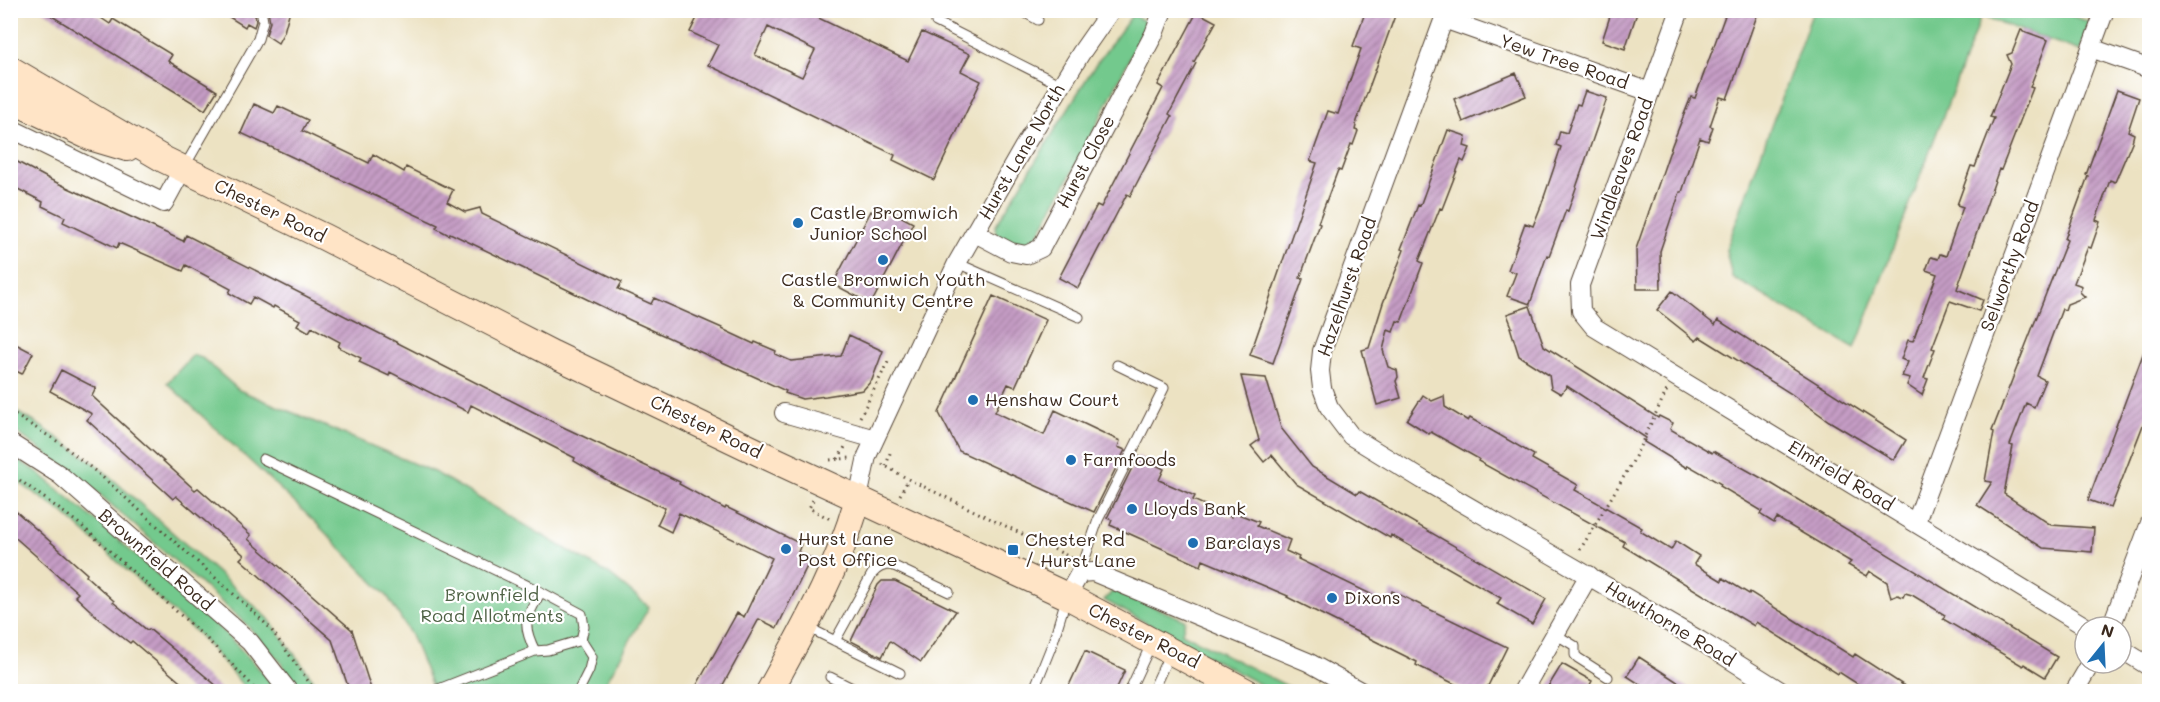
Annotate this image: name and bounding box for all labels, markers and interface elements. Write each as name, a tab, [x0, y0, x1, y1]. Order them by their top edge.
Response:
street label: Yew Tree Road	[1497, 28, 1632, 94]
street label: Hurst Lane North	[973, 79, 1070, 224]
street label: Windleaves Road	[1584, 94, 1658, 243]
street label: Hurst Close	[1051, 111, 1120, 212]
street label: Chester Road	[211, 173, 330, 248]
street label: Selworthy Road	[1974, 197, 2044, 334]
place label: Castle Bromwich Junior School	[810, 200, 958, 245]
street label: Hazelhurst Road	[1311, 214, 1381, 360]
marker: Castle Bromwich Junior School	[791, 216, 805, 230]
marker: Castle Bromwich Youth & Community Centre	[876, 253, 890, 267]
place label: Castle Bromwich Youth & Community Centre	[781, 267, 985, 312]
place label: Henshaw Court	[985, 387, 1119, 411]
street label: Chester Road	[647, 389, 766, 464]
marker: Henshaw Court	[966, 393, 980, 407]
street label: Elmfield Road	[1784, 434, 1899, 516]
place label: Farmfoods	[1083, 447, 1176, 471]
marker: Farmfoods	[1064, 453, 1078, 467]
place label: Lloyds Bank	[1144, 496, 1246, 520]
marker: Lloyds Bank	[1125, 502, 1139, 516]
street label: Brownfield Road	[94, 503, 219, 616]
place label: Hurst Lane Post Office	[798, 526, 898, 571]
place label: Chester Rd / Hurst Lane	[1025, 527, 1136, 572]
place label: Barclays	[1205, 530, 1281, 554]
marker: Barclays	[1186, 536, 1200, 550]
marker: Hurst Lane Post Office	[779, 542, 793, 556]
marker: Chester Rd / Hurst Lane	[1006, 543, 1020, 557]
street label: Hawthorne Road	[1601, 575, 1740, 671]
park label: Brownfield Road Allotments	[421, 582, 563, 627]
place label: Dixons	[1344, 585, 1400, 609]
marker: Dixons	[1325, 591, 1339, 605]
street label: Chester Road	[1085, 597, 1204, 673]
north arrow	[2073, 615, 2133, 675]
text: N	[2099, 618, 2117, 642]

